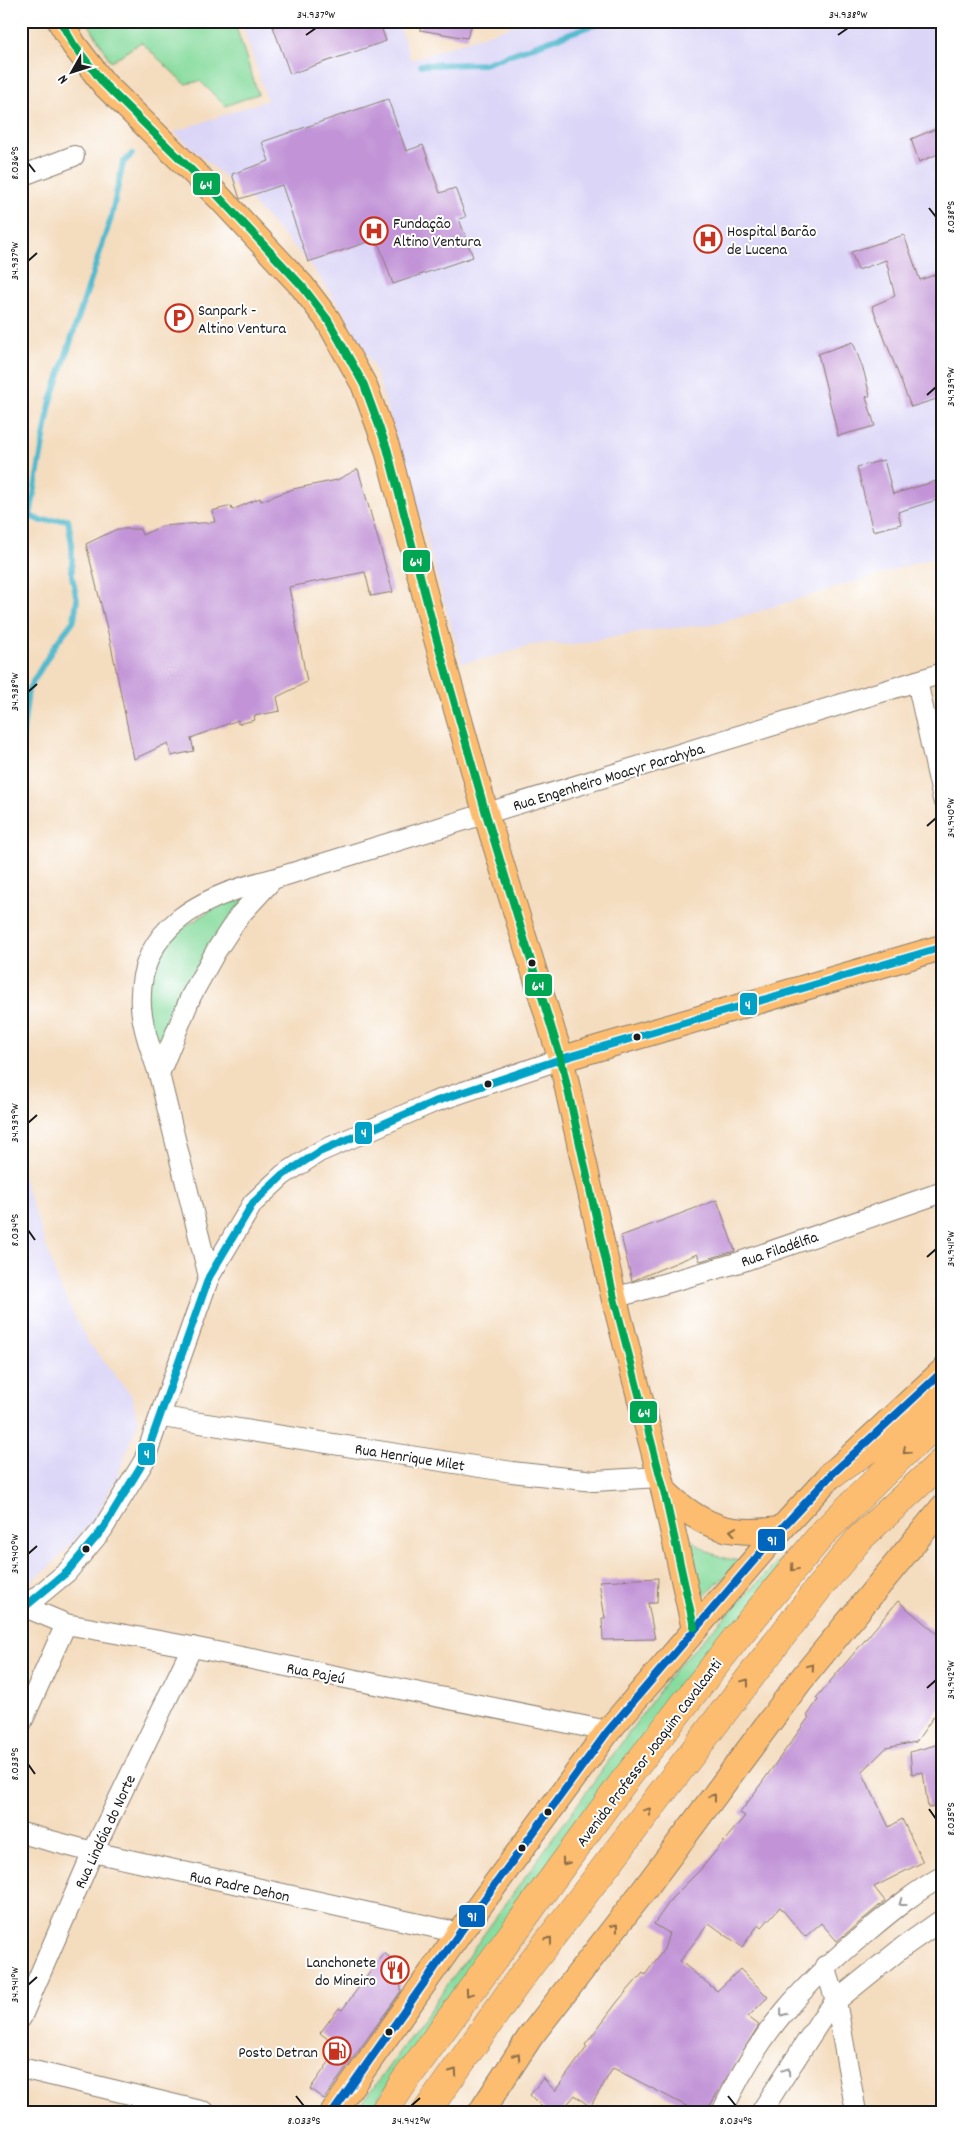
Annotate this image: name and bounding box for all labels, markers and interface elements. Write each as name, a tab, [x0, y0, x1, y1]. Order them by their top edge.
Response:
text: 34.937°W	[297, 7, 335, 24]
text: 34.938°W	[829, 7, 867, 24]
north arrow	[48, 48, 98, 98]
text: N	[53, 70, 73, 88]
text: 8.036°S	[7, 146, 24, 180]
line badge: 64	[192, 172, 221, 196]
text: 64	[200, 176, 213, 196]
text: 8.038°S	[943, 201, 960, 233]
place label: Fundação Altino Ventura	[393, 213, 481, 254]
hospital icon: Fundação Altino Ventura	[359, 216, 389, 246]
place label: Hospital Barão de Lucena	[727, 221, 816, 262]
hospital icon: Hospital Barão de Lucena	[693, 224, 723, 254]
text: 34.937°W	[7, 242, 24, 280]
place label: Sanpark - Altino Ventura	[198, 300, 286, 341]
parking icon: Sanpark - Altino Ventura	[164, 303, 194, 333]
text: 34.939°W	[943, 367, 960, 407]
line badge: 64	[402, 549, 431, 573]
text: 64	[410, 553, 423, 573]
text: 34.938°W	[7, 673, 24, 711]
street label: Rua Engenheiro Moacyr Parahyba	[510, 738, 708, 818]
text: 34.940°W	[943, 798, 960, 838]
unlabelled marker	[527, 958, 537, 968]
line badge: 64	[524, 973, 553, 997]
text: 64	[532, 977, 545, 997]
line badge: 4	[739, 992, 758, 1016]
text: 4	[745, 996, 751, 1016]
unlabelled marker	[632, 1032, 642, 1042]
unlabelled marker	[483, 1079, 493, 1089]
text: 34.939°W	[7, 1103, 24, 1143]
line badge: 4	[354, 1121, 373, 1145]
text: 4	[361, 1124, 367, 1144]
text: 8.034°S	[7, 1214, 24, 1246]
street label: Rua Filadélfia	[738, 1226, 822, 1274]
text: 34.941°W	[943, 1231, 960, 1267]
line badge: 64	[629, 1400, 658, 1424]
text: 64	[638, 1404, 651, 1424]
street label: Rua Henrique Milet	[353, 1438, 466, 1479]
line badge: 4	[137, 1442, 156, 1466]
text: 4	[144, 1445, 150, 1465]
one-way arrow	[903, 1445, 912, 1454]
one-way arrow	[728, 1526, 737, 1536]
line badge: 91	[757, 1528, 786, 1552]
text: 91	[767, 1532, 777, 1552]
text: 34.940°W	[7, 1534, 24, 1574]
unlabelled marker	[81, 1544, 91, 1554]
one-way arrow	[791, 1562, 799, 1571]
street label: Avenida Professor Joaquim Cavalcanti	[572, 1655, 728, 1852]
street label: Rua Pajeú	[284, 1658, 347, 1691]
text: 34.942°W	[943, 1661, 960, 1699]
one-way arrow	[806, 1664, 815, 1673]
one-way arrow	[741, 1679, 749, 1688]
text: 8.033°S	[7, 1747, 24, 1781]
street label: Rua Lindóia do Norte	[70, 1771, 143, 1893]
one-way arrow	[708, 1794, 716, 1803]
text: 8.035°S	[943, 1802, 960, 1836]
unlabelled marker	[543, 1807, 553, 1817]
one-way arrow	[642, 1807, 651, 1817]
unlabelled marker	[517, 1843, 527, 1853]
one-way arrow	[561, 1856, 571, 1865]
street label: Rua Padre Dehon	[187, 1866, 292, 1909]
one-way arrow	[899, 1897, 908, 1905]
line badge: 91	[458, 1904, 486, 1928]
text: 91	[467, 1908, 477, 1928]
one-way arrow	[610, 1924, 618, 1933]
one-way arrow	[543, 1936, 552, 1946]
place label: Lanchonete do Mineiro	[306, 1952, 376, 1993]
restaurant icon: Lanchonete do Mineiro	[380, 1955, 410, 1985]
text: 34.941°W	[7, 1967, 24, 2003]
one-way arrow	[466, 1987, 475, 1997]
one-way arrow	[780, 2007, 789, 2016]
unlabelled marker	[384, 2027, 394, 2037]
fuel station icon: Posto Detran	[322, 2036, 352, 2066]
place label: Posto Detran	[238, 2042, 318, 2065]
one-way arrow	[511, 2053, 521, 2062]
one-way arrow	[780, 2067, 790, 2076]
one-way arrow	[448, 2068, 457, 2078]
text: 8.033°S	[287, 2113, 321, 2130]
text: 34.942°W	[392, 2113, 430, 2130]
text: 8.034°S	[720, 2113, 752, 2130]

